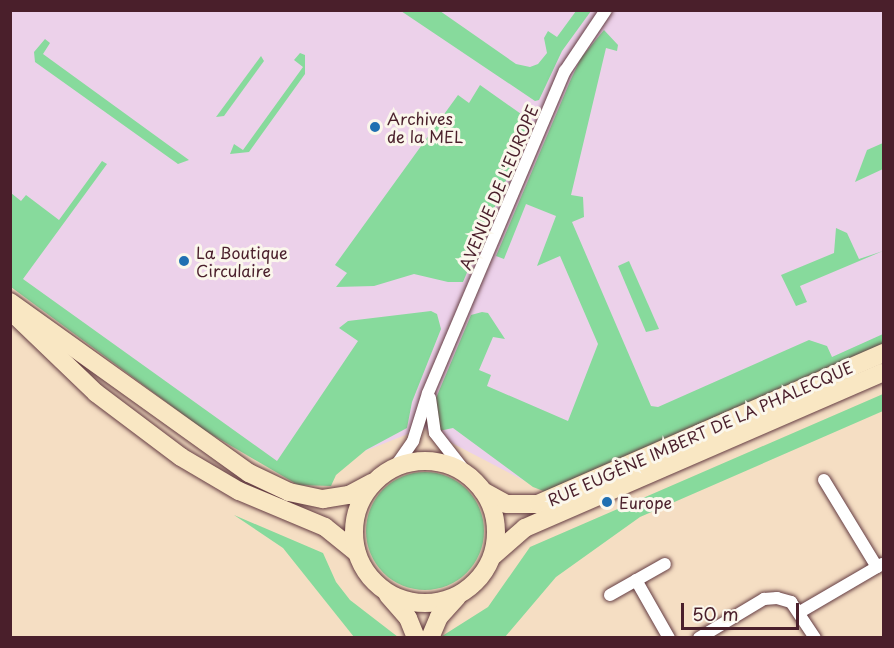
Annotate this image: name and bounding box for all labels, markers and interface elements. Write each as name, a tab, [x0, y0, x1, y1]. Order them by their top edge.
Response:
street label: AVENUE DE L'EUROPE	[455, 102, 541, 272]
place label: Archives de la MEL	[387, 108, 464, 146]
marker: Archives de la MEL	[368, 120, 382, 134]
place label: La Boutique Circulaire	[196, 242, 288, 280]
marker: La Boutique Circulaire	[177, 254, 191, 268]
street label: RUE EUGÈNE IMBERT DE LA PHALECQUE	[543, 356, 857, 510]
place label: Europe	[619, 492, 672, 512]
marker: Europe	[600, 495, 614, 509]
scale bar	[684, 591, 802, 629]
text: 50 m	[692, 600, 739, 627]

